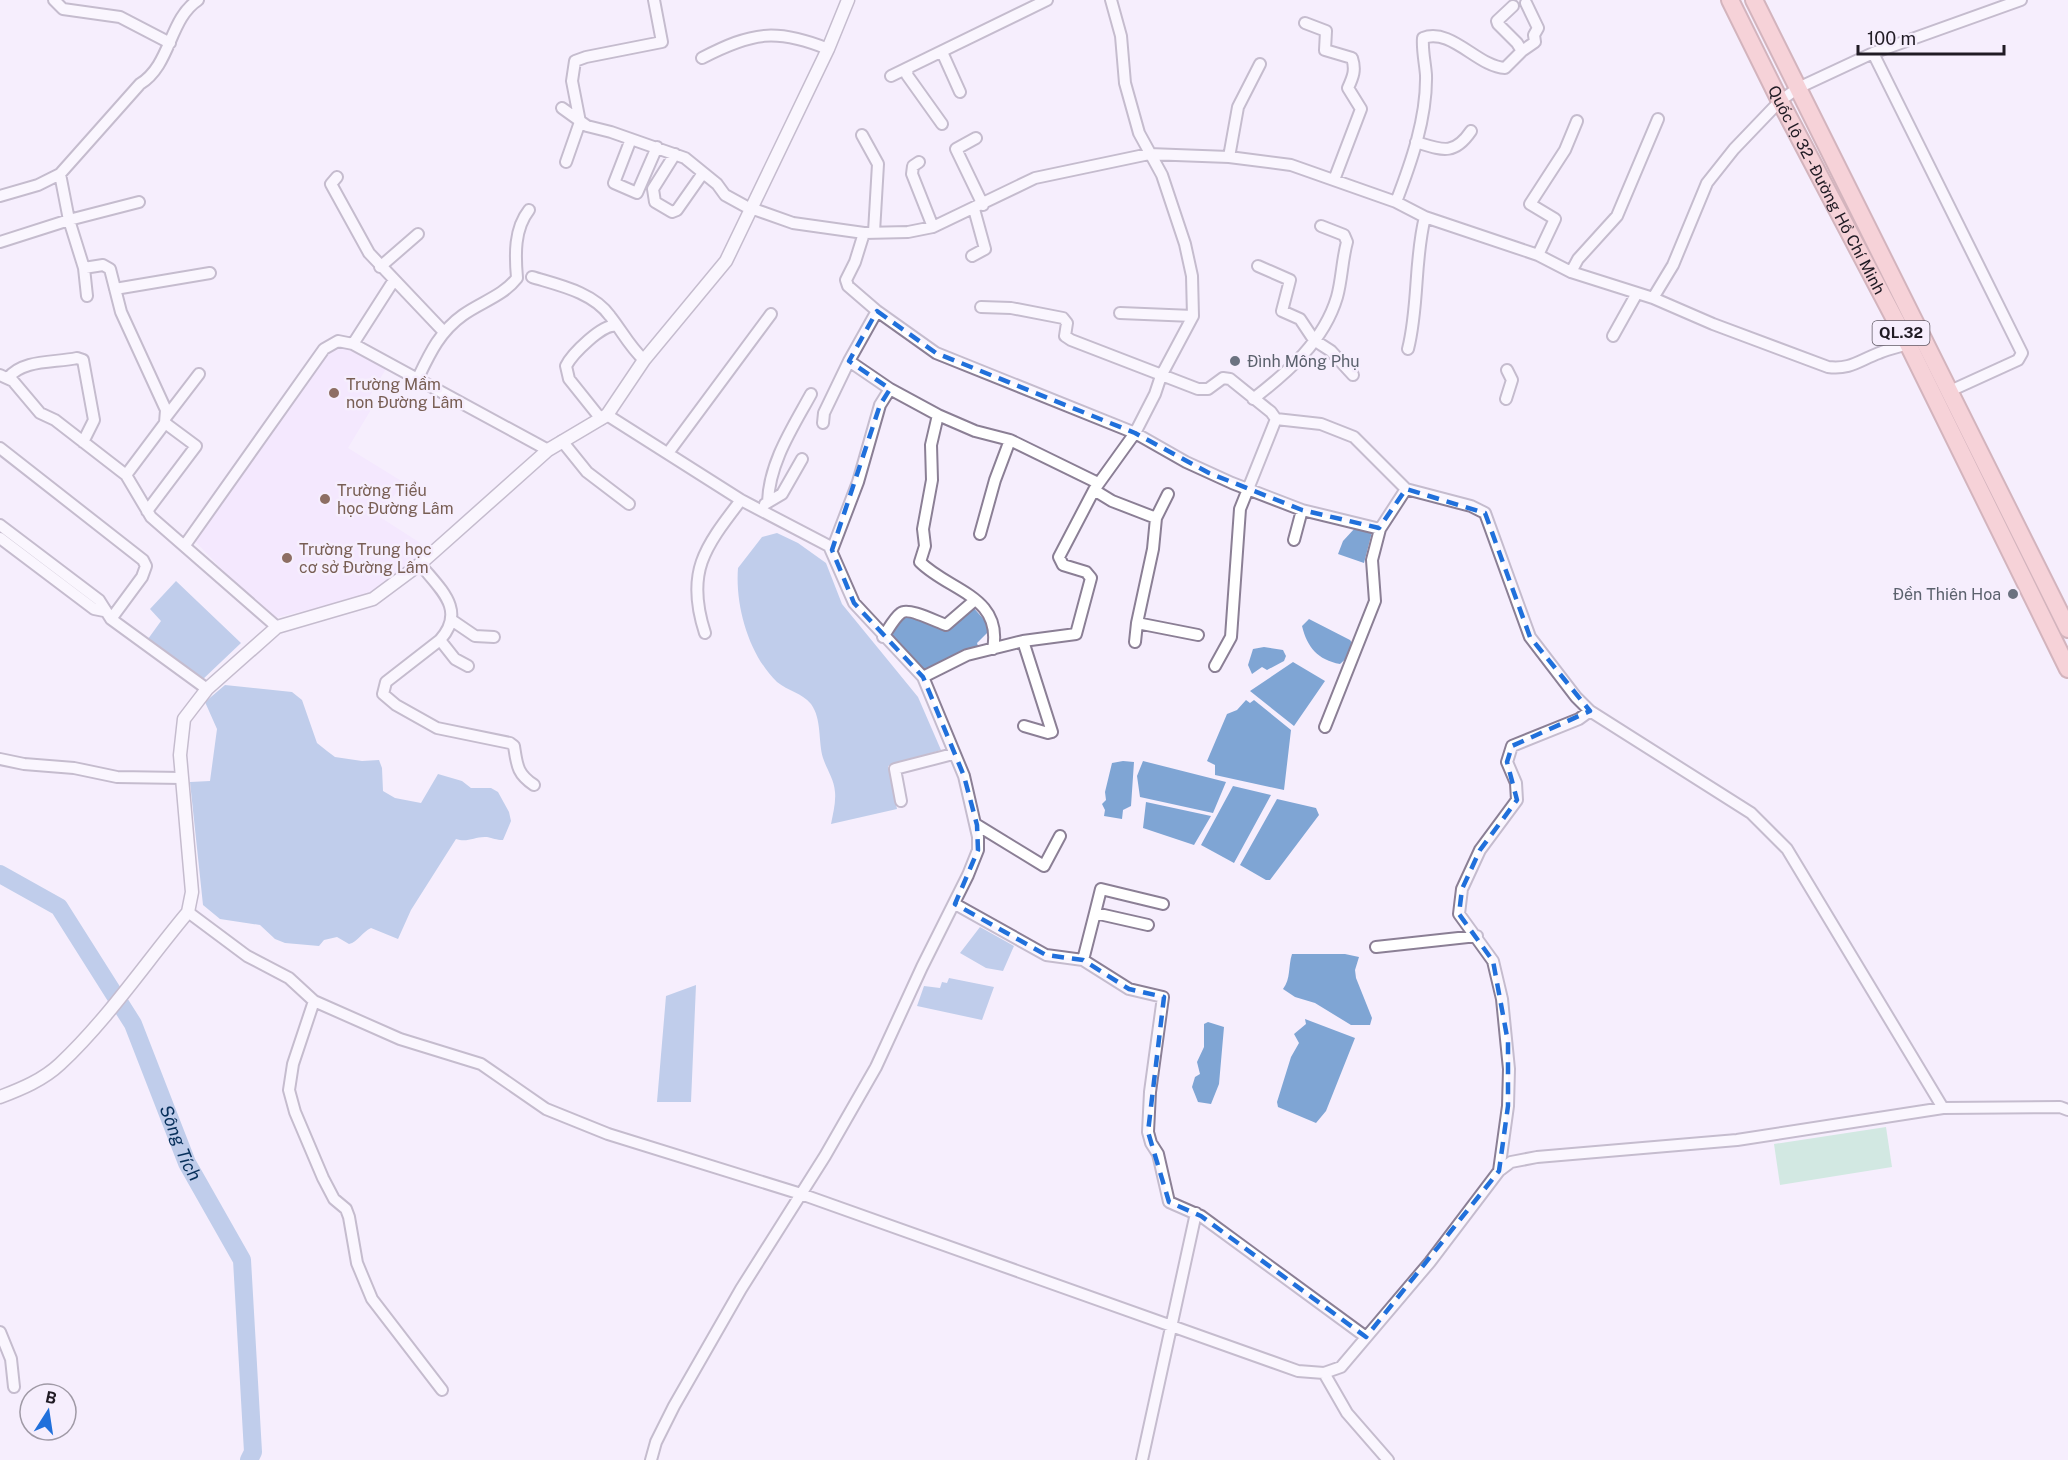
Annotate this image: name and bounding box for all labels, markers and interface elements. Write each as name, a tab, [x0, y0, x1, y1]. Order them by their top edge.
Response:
scale bar	[1858, 18, 2004, 56]
text: 100 m	[1867, 28, 1916, 49]
street label: Quốc lộ 32 - Đường Hồ Chí Minh	[1764, 82, 1889, 297]
road number: QL.32	[1872, 321, 1930, 345]
place label: Đình Mông Phụ	[1247, 352, 1360, 371]
marker: Đình Mông Phụ	[1228, 354, 1242, 368]
place label: Trường Mầm non Đường Lâm	[346, 375, 463, 412]
marker: Trường Mầm non Đường Lâm	[327, 386, 341, 400]
place label: Trường Tiểu học Đường Lâm	[337, 481, 454, 518]
marker: Trường Tiểu học Đường Lâm	[318, 492, 332, 506]
place label: Trường Trung học cơ sở Đường Lâm	[299, 540, 432, 577]
marker: Trường Trung học cơ sở Đường Lâm	[280, 551, 294, 565]
place label: Đền Thiên Hoa	[1893, 585, 2001, 604]
marker: Đền Thiên Hoa	[2006, 587, 2020, 601]
water label: Sông Tích	[155, 1102, 206, 1184]
north arrow	[18, 1382, 78, 1442]
text: B	[44, 1387, 58, 1408]

